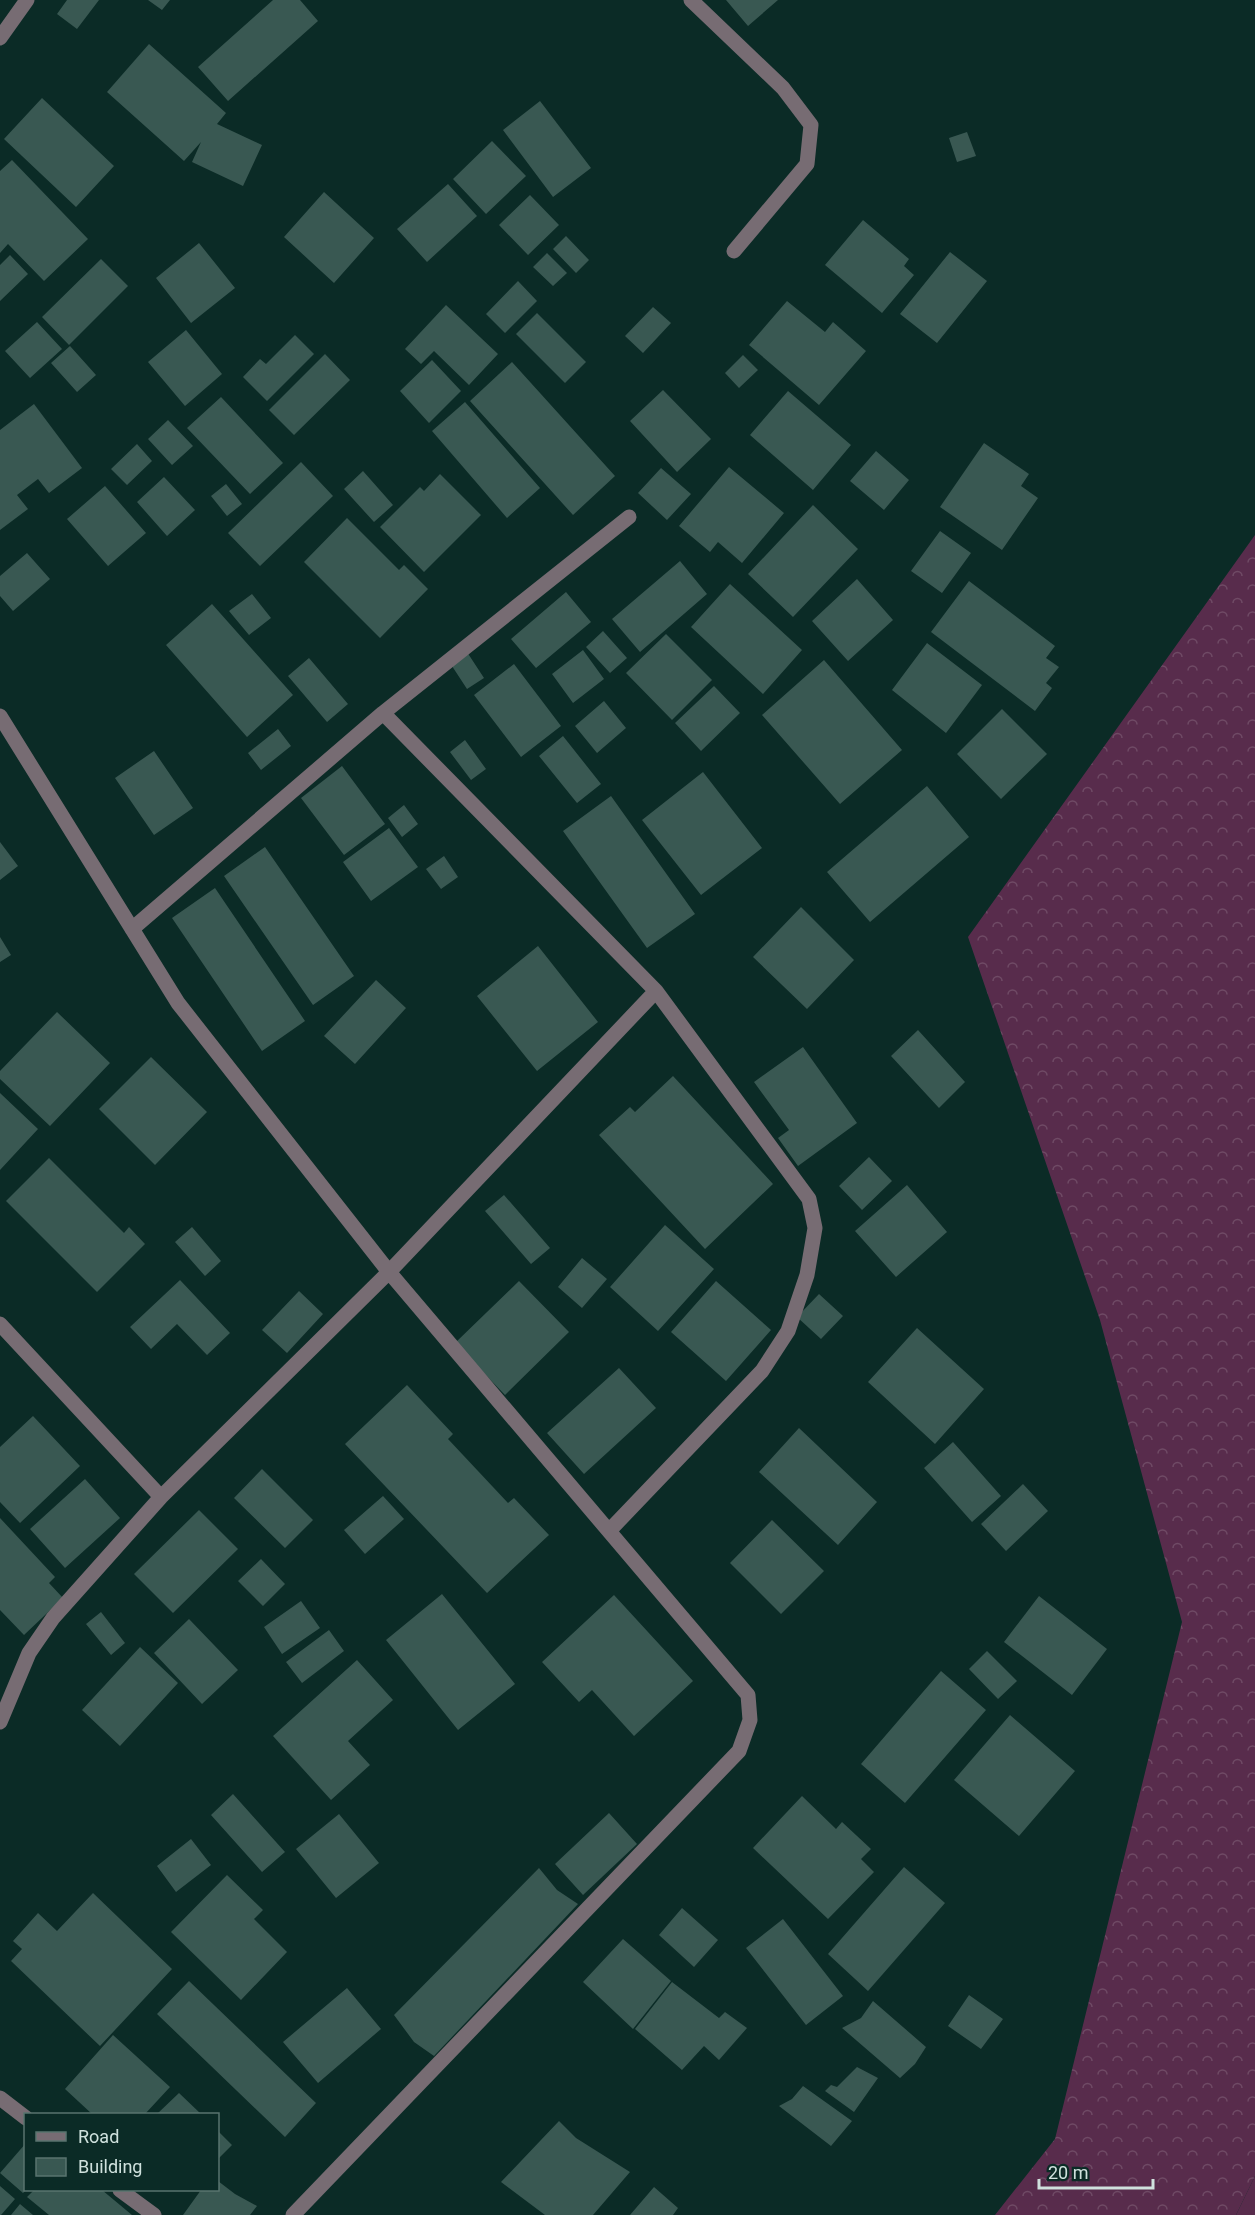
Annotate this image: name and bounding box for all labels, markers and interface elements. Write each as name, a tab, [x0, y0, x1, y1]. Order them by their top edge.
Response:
legend	[24, 2113, 219, 2191]
text: Road	[78, 2126, 119, 2147]
scale bar	[1039, 2152, 1153, 2190]
text: Building	[78, 2156, 142, 2177]
text: 20 m	[1048, 2162, 1088, 2183]

